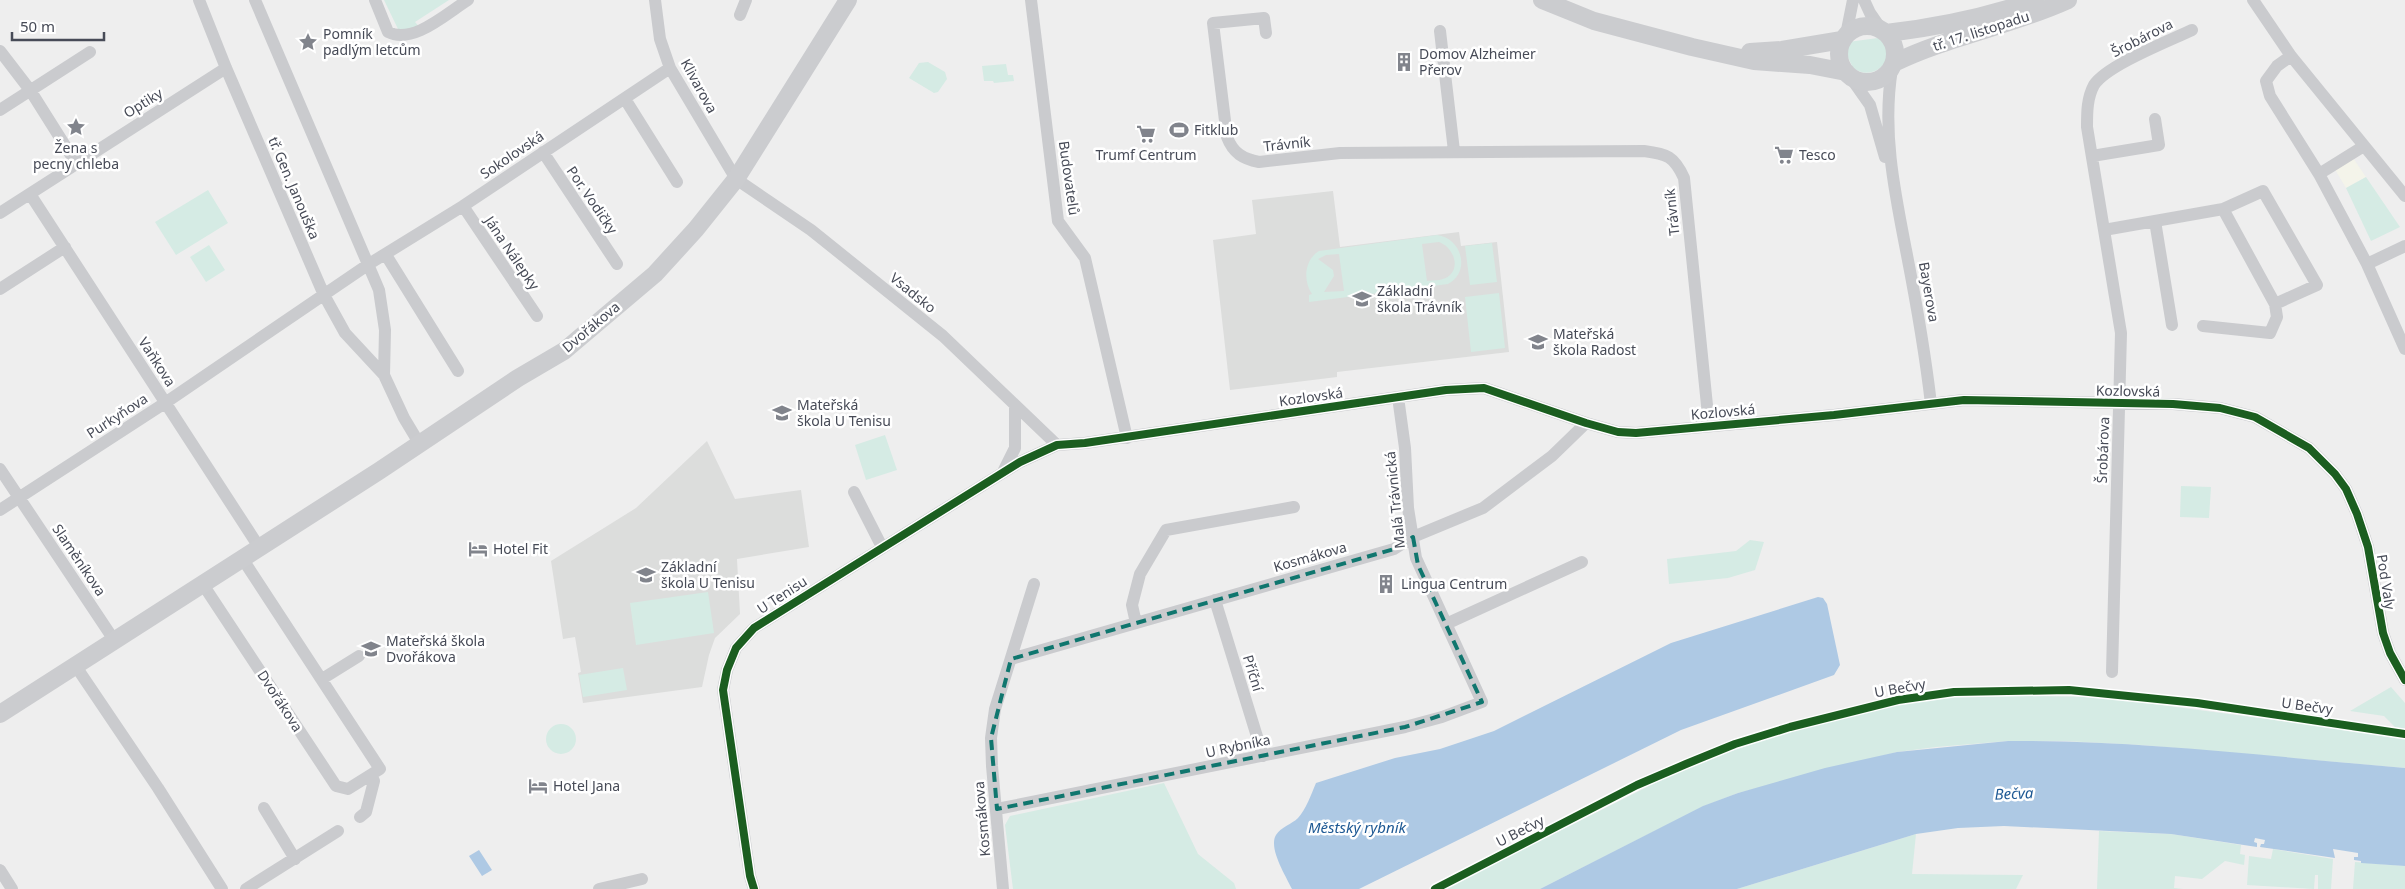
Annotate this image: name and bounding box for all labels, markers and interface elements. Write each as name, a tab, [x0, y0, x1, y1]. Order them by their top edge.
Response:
street label: tř. 17. listopadu	[1930, 6, 2032, 55]
scale bar	[12, 10, 105, 42]
street label: Šrobárova	[2108, 14, 2176, 61]
text: 50 m	[20, 16, 55, 36]
place label: Pomník padlým letcům	[323, 24, 421, 59]
place icon: Pomník padlým letcům	[297, 31, 319, 53]
place label: Domov Alzheimer Přerov	[1419, 44, 1536, 79]
building icon: Domov Alzheimer Přerov	[1393, 51, 1415, 73]
street label: Klivarova	[677, 55, 722, 116]
street label: Optiky	[120, 83, 167, 122]
place icon: Žena s pecny chleba	[65, 116, 87, 138]
sports icon: Fitklub	[1168, 119, 1190, 141]
place label: Fitklub	[1194, 120, 1238, 139]
supermarket icon: Trumf Centrum	[1135, 123, 1157, 145]
street label: Sokolovská	[476, 126, 547, 183]
street label: Trávník	[1262, 132, 1312, 155]
street label: tř. Gen. Janouška	[264, 134, 325, 242]
place label: Žena s pecny chleba	[33, 138, 119, 173]
street label: Budovatelů	[1055, 140, 1084, 216]
supermarket icon: Tesco	[1773, 144, 1795, 166]
place label: Trumf Centrum	[1095, 145, 1197, 164]
place label: Tesco	[1799, 145, 1836, 164]
street label: Por. Vodičky	[563, 162, 623, 238]
street label: Trávník	[1660, 187, 1683, 237]
street label: Jána Nálepky	[480, 210, 545, 294]
street label: Bayerova	[1915, 260, 1944, 323]
street label: Vsadsko	[886, 268, 940, 317]
place label: Základní škola Trávník	[1377, 281, 1463, 316]
school or university icon: Základní škola Trávník	[1351, 288, 1373, 310]
street label: Dvořákova	[558, 297, 624, 356]
place label: Mateřská škola Radost	[1553, 324, 1636, 359]
school or university icon: Mateřská škola Radost	[1527, 331, 1549, 353]
street label: Vaňkova	[134, 333, 180, 390]
street label: Kozlovská	[2096, 380, 2160, 401]
street label: Kozlovská	[1278, 383, 1344, 410]
street label: Purkyňova	[82, 389, 151, 442]
place label: Mateřská škola U Tenisu	[797, 395, 891, 430]
street label: Kozlovská	[1690, 399, 1756, 424]
school or university icon: Mateřská škola U Tenisu	[771, 402, 793, 424]
street label: Šrobárova	[2092, 416, 2113, 484]
street label: Malá Trávnická	[1380, 451, 1409, 550]
street label: Slaměníkova	[48, 520, 111, 599]
street label: Kosmákova	[1271, 537, 1349, 576]
hotel icon: Hotel Fit	[467, 538, 489, 560]
place label: Hotel Fit	[493, 539, 548, 558]
street label: Pod Valy	[2373, 553, 2400, 612]
place label: Základní škola U Tenisu	[661, 557, 755, 592]
school or university icon: Základní škola U Tenisu	[635, 564, 657, 586]
street label: U Tenisu	[753, 571, 810, 618]
building icon: Lingua Centrum	[1375, 573, 1397, 595]
place label: Lingua Centrum	[1401, 574, 1507, 593]
place label: Mateřská škola Dvořákova	[386, 631, 485, 666]
school or university icon: Mateřská škola Dvořákova	[360, 638, 382, 660]
street label: Příční	[1239, 652, 1268, 694]
street label: Dvořákova	[253, 666, 307, 735]
street label: U Bečvy	[1873, 674, 1928, 701]
street label: U Bečvy	[2280, 692, 2335, 719]
street label: U Rybníka	[1204, 729, 1272, 762]
hotel icon: Hotel Jana	[527, 775, 549, 797]
place label: Hotel Jana	[553, 776, 620, 795]
street label: Kosmákova	[969, 781, 994, 857]
water label: Bečva	[1994, 782, 2034, 804]
street label: U Bečvy	[1492, 810, 1548, 851]
water label: Městský rybník	[1308, 817, 1407, 837]

